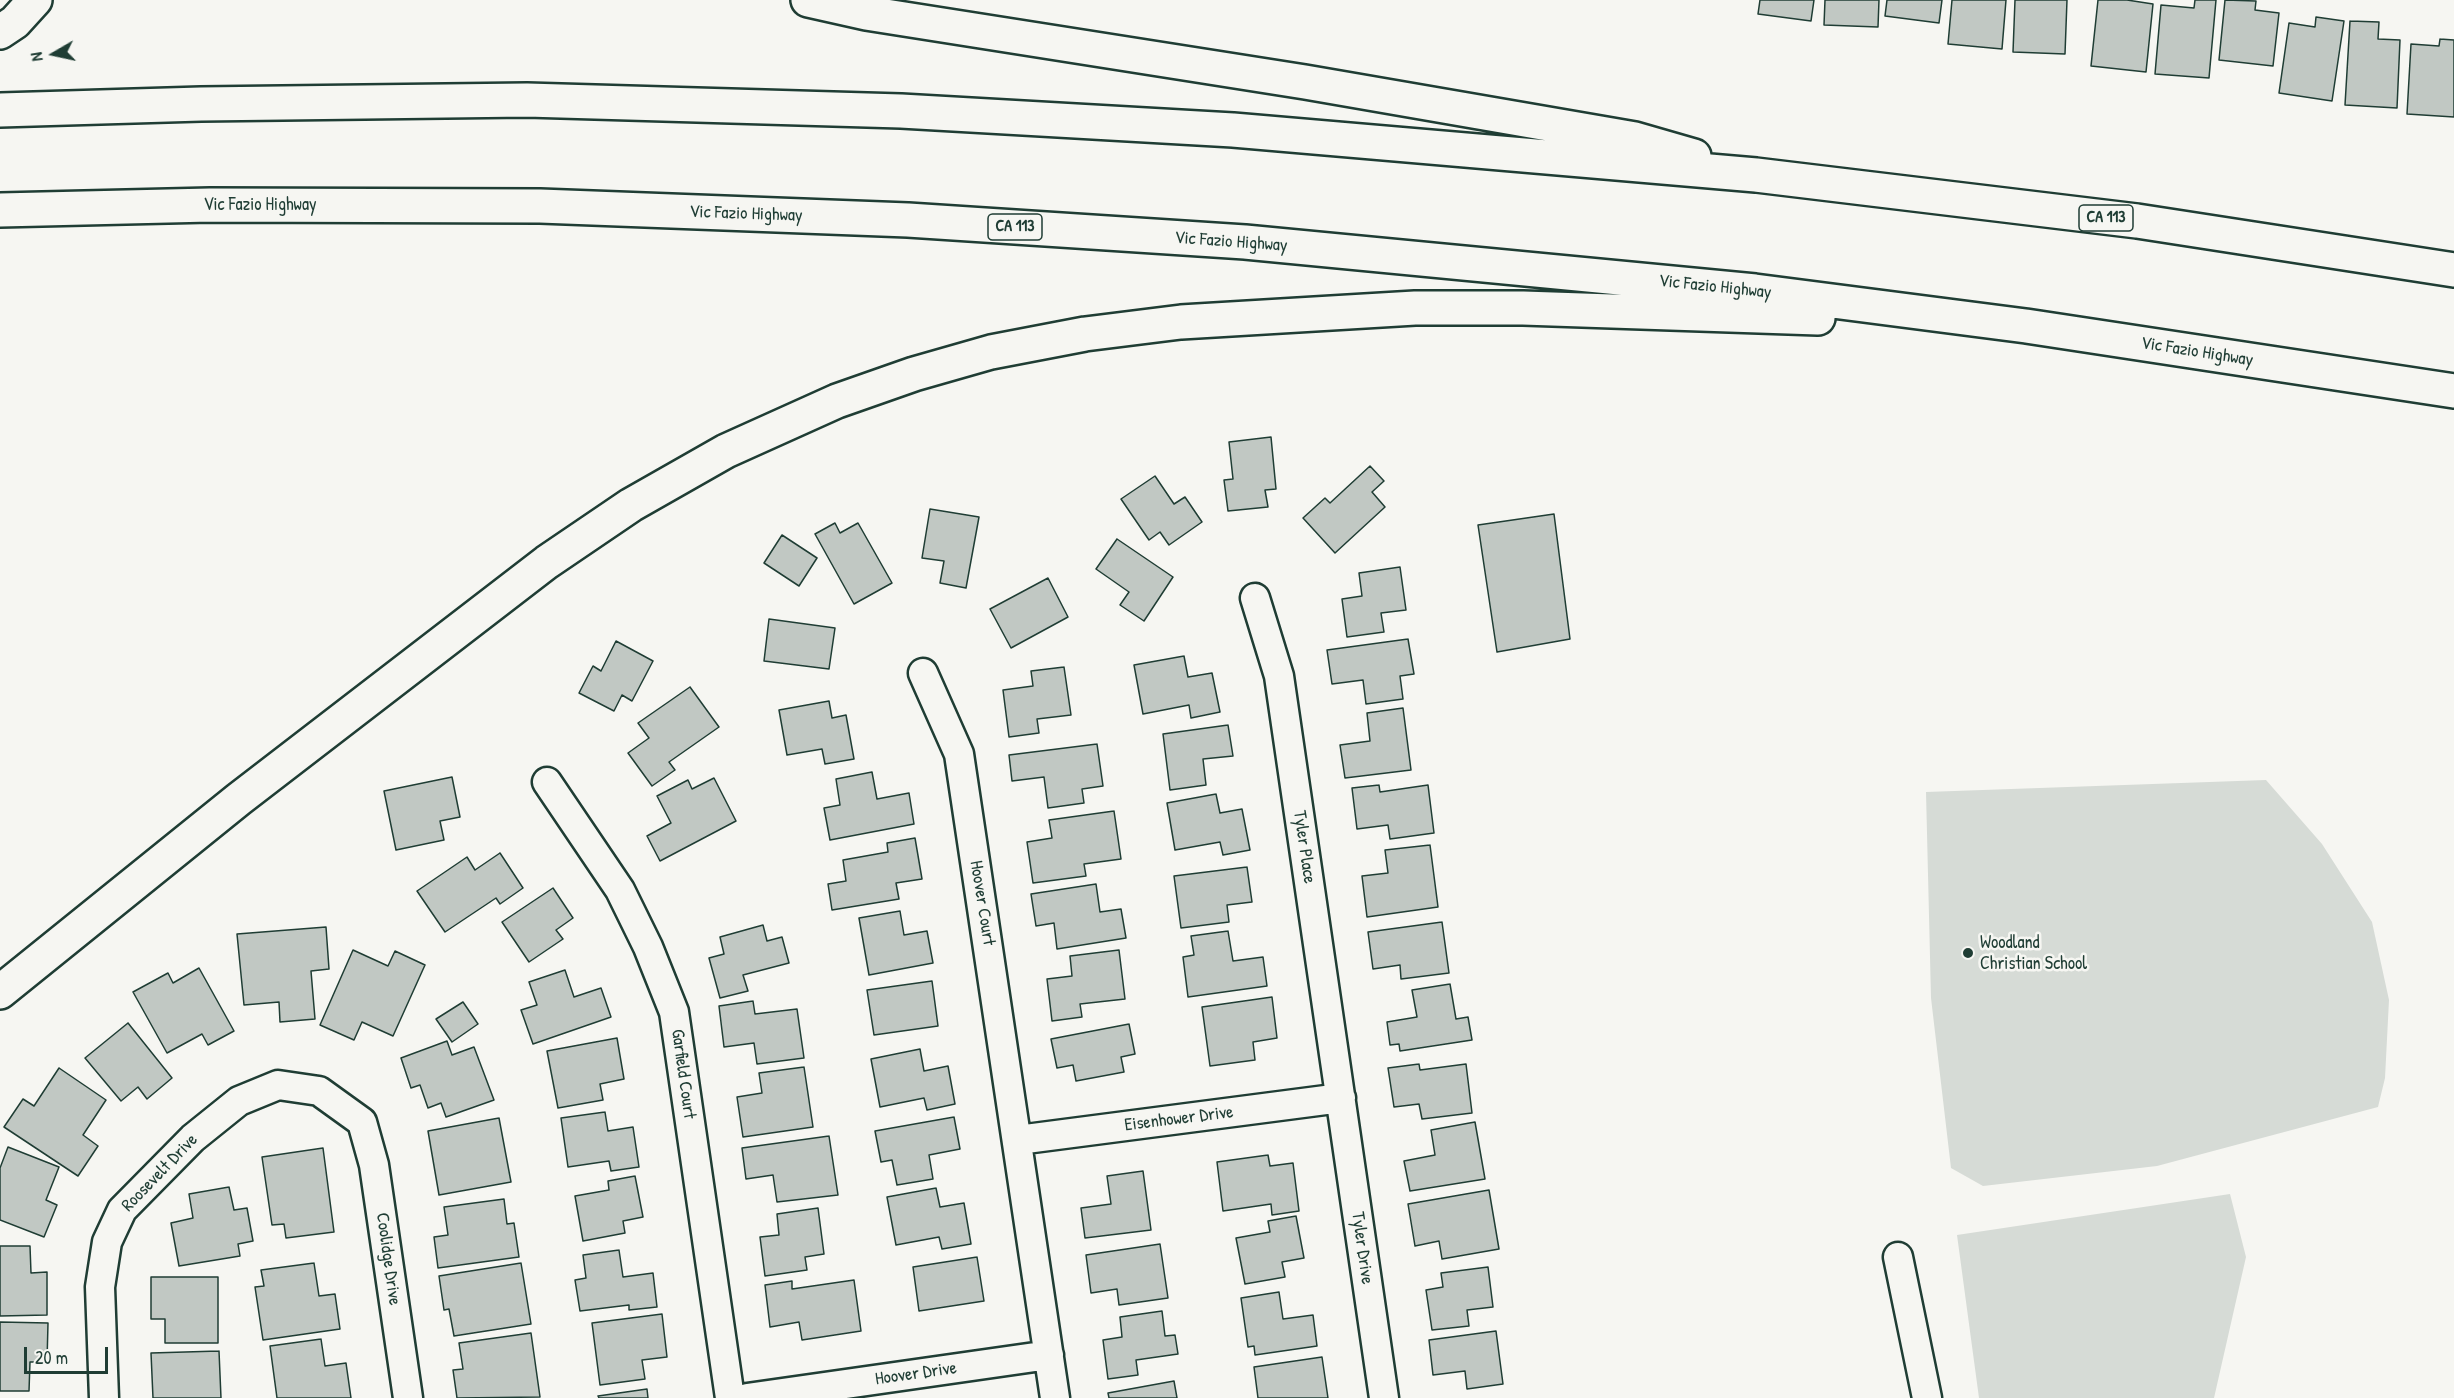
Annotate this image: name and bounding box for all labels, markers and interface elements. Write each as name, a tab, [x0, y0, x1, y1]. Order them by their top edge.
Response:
north arrow	[24, 24, 84, 84]
text: N	[25, 51, 48, 63]
street label: Vic Fazio Highway	[203, 194, 317, 216]
street label: Vic Fazio Highway	[689, 201, 803, 227]
road number: CA 113	[2079, 205, 2133, 231]
road number: CA 113	[988, 214, 1042, 240]
street label: Vic Fazio Highway	[1174, 227, 1288, 257]
street label: Vic Fazio Highway	[1658, 270, 1772, 304]
street label: Vic Fazio Highway	[2139, 332, 2255, 372]
street label: Tyler Place	[1288, 809, 1320, 885]
street label: Hoover Court	[965, 859, 999, 947]
place label: Woodland Christian School	[1980, 932, 2087, 974]
marker: Woodland Christian School	[1961, 946, 1975, 960]
street label: Garfield Court	[666, 1028, 700, 1120]
street label: Eisenhower Drive	[1123, 1102, 1235, 1136]
street label: Roosevelt Drive	[117, 1129, 203, 1217]
street label: Tyler Drive	[1346, 1210, 1378, 1286]
street label: Coolidge Drive	[371, 1211, 405, 1307]
scale bar	[27, 1335, 111, 1373]
text: 20 m	[35, 1345, 68, 1370]
street label: Hoover Drive	[874, 1358, 958, 1390]

